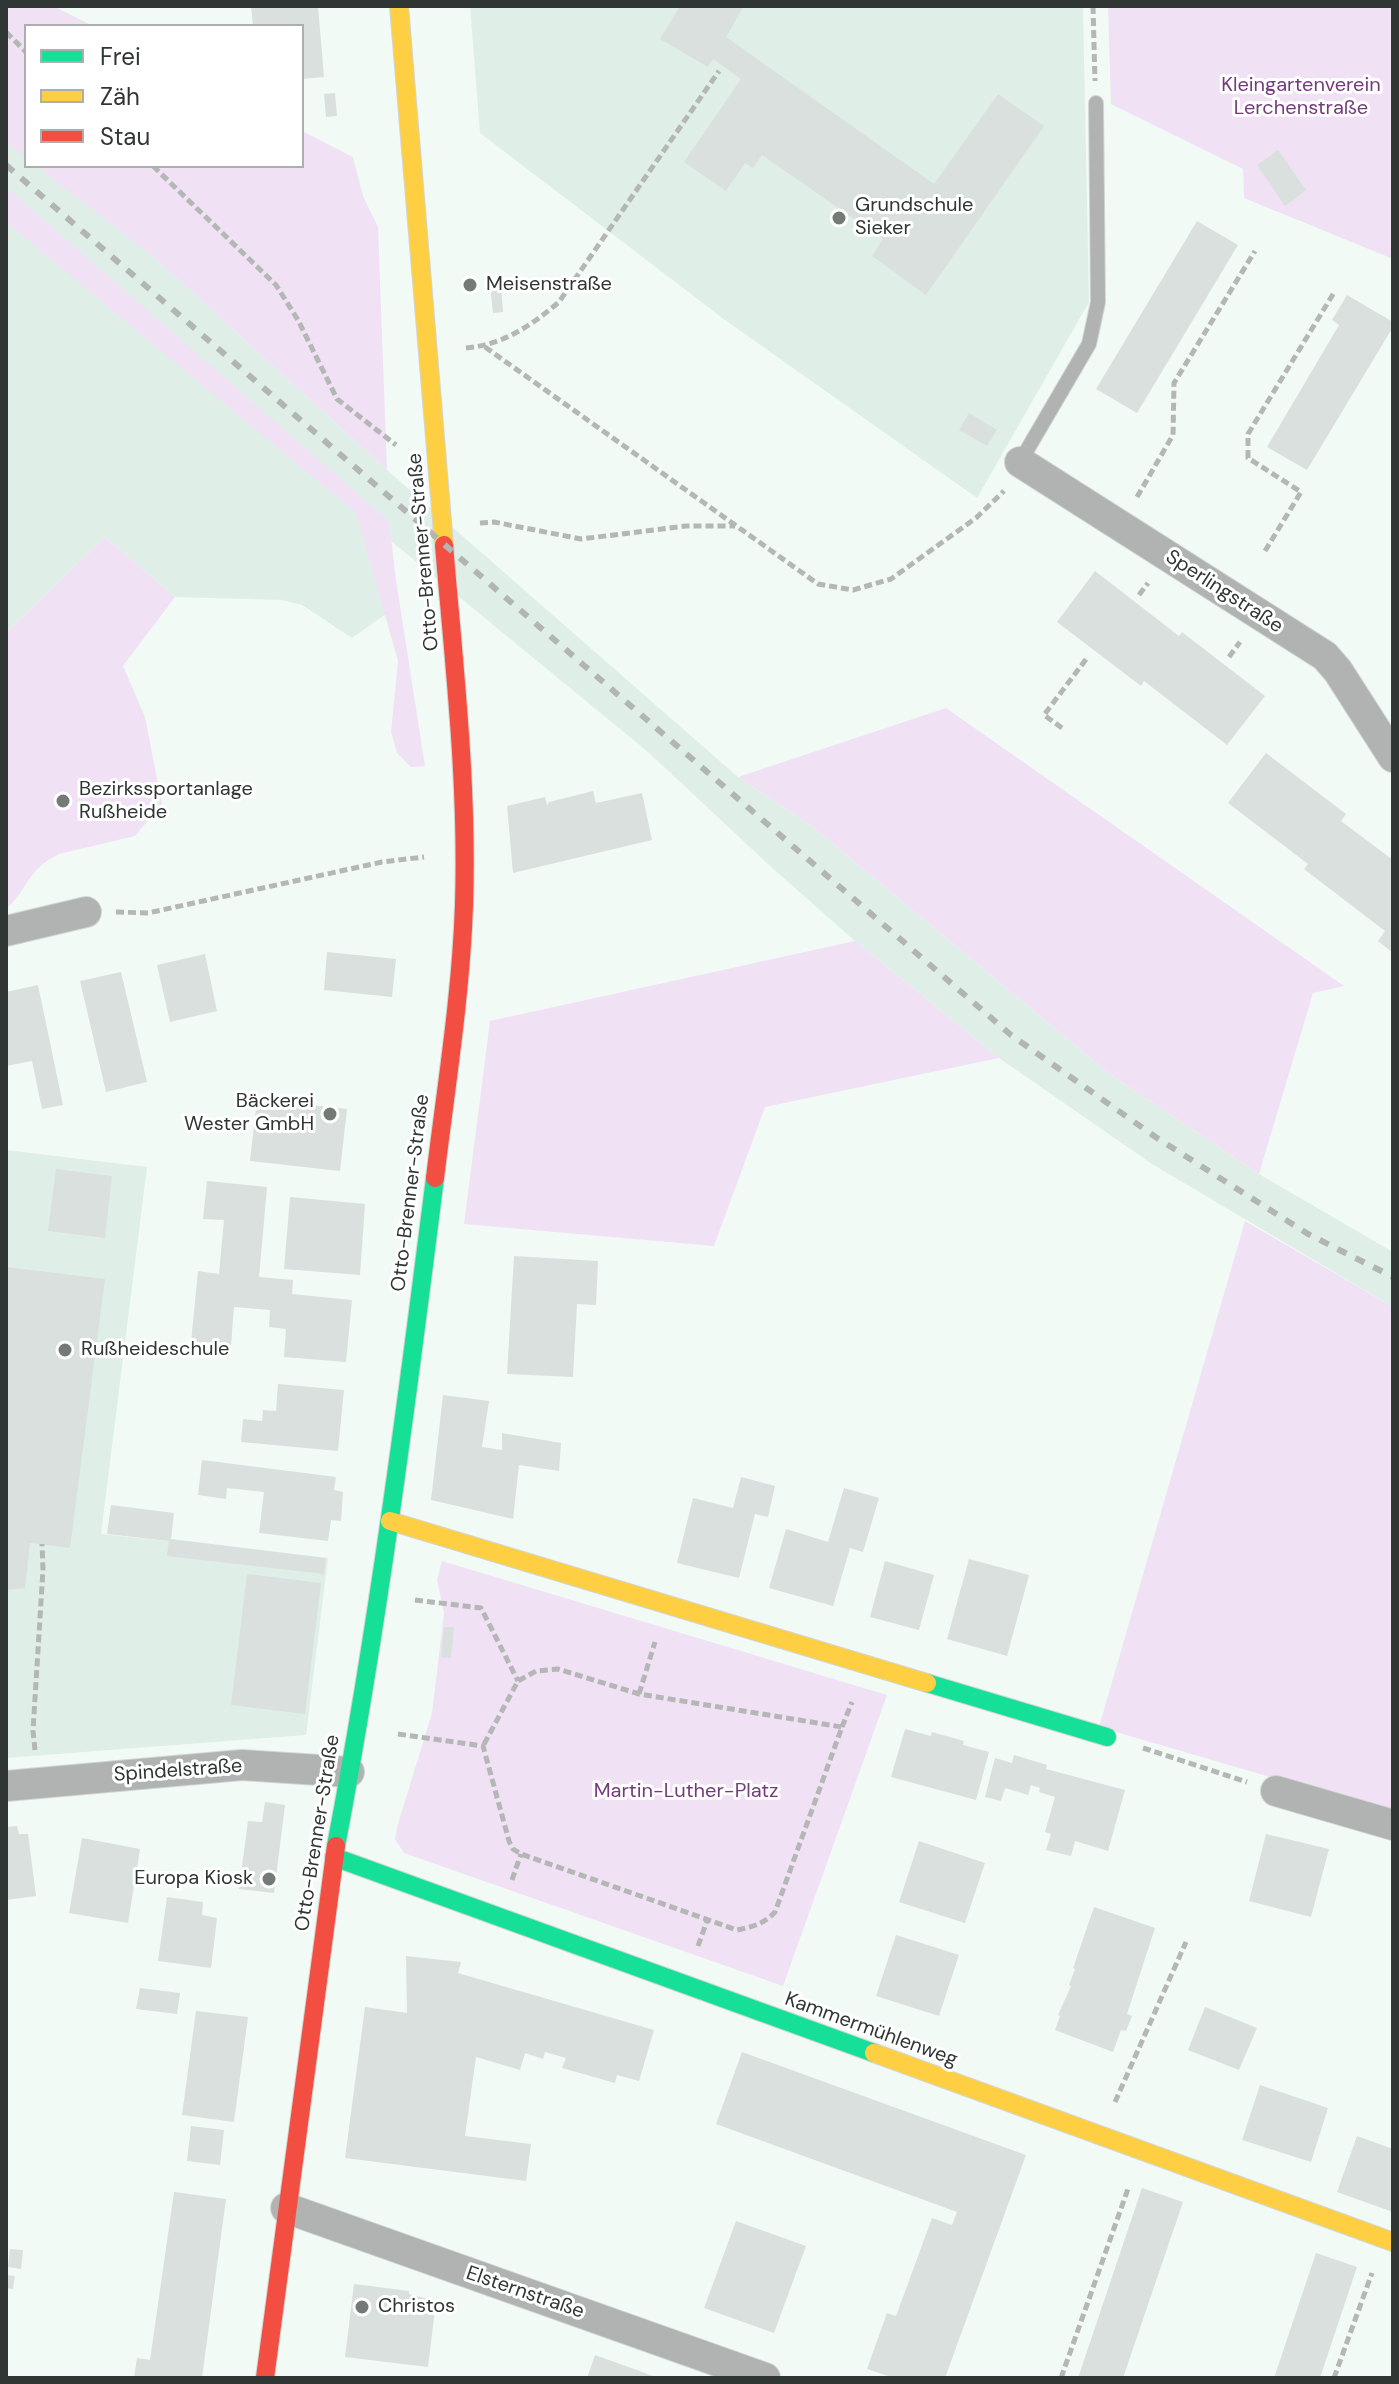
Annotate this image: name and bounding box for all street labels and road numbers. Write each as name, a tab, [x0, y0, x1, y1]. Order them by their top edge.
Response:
street label: Otto-Brenner-Straße	[403, 452, 445, 652]
street label: Sperlingstraße	[1161, 545, 1287, 639]
street label: Otto-Brenner-Straße	[387, 1093, 435, 1293]
street label: Otto-Brenner-Straße	[291, 1733, 345, 1933]
street label: Spindelstraße	[113, 1755, 243, 1787]
street label: Kammermühlenweg	[781, 1988, 961, 2072]
street label: Elsternstraße	[463, 2262, 587, 2324]

